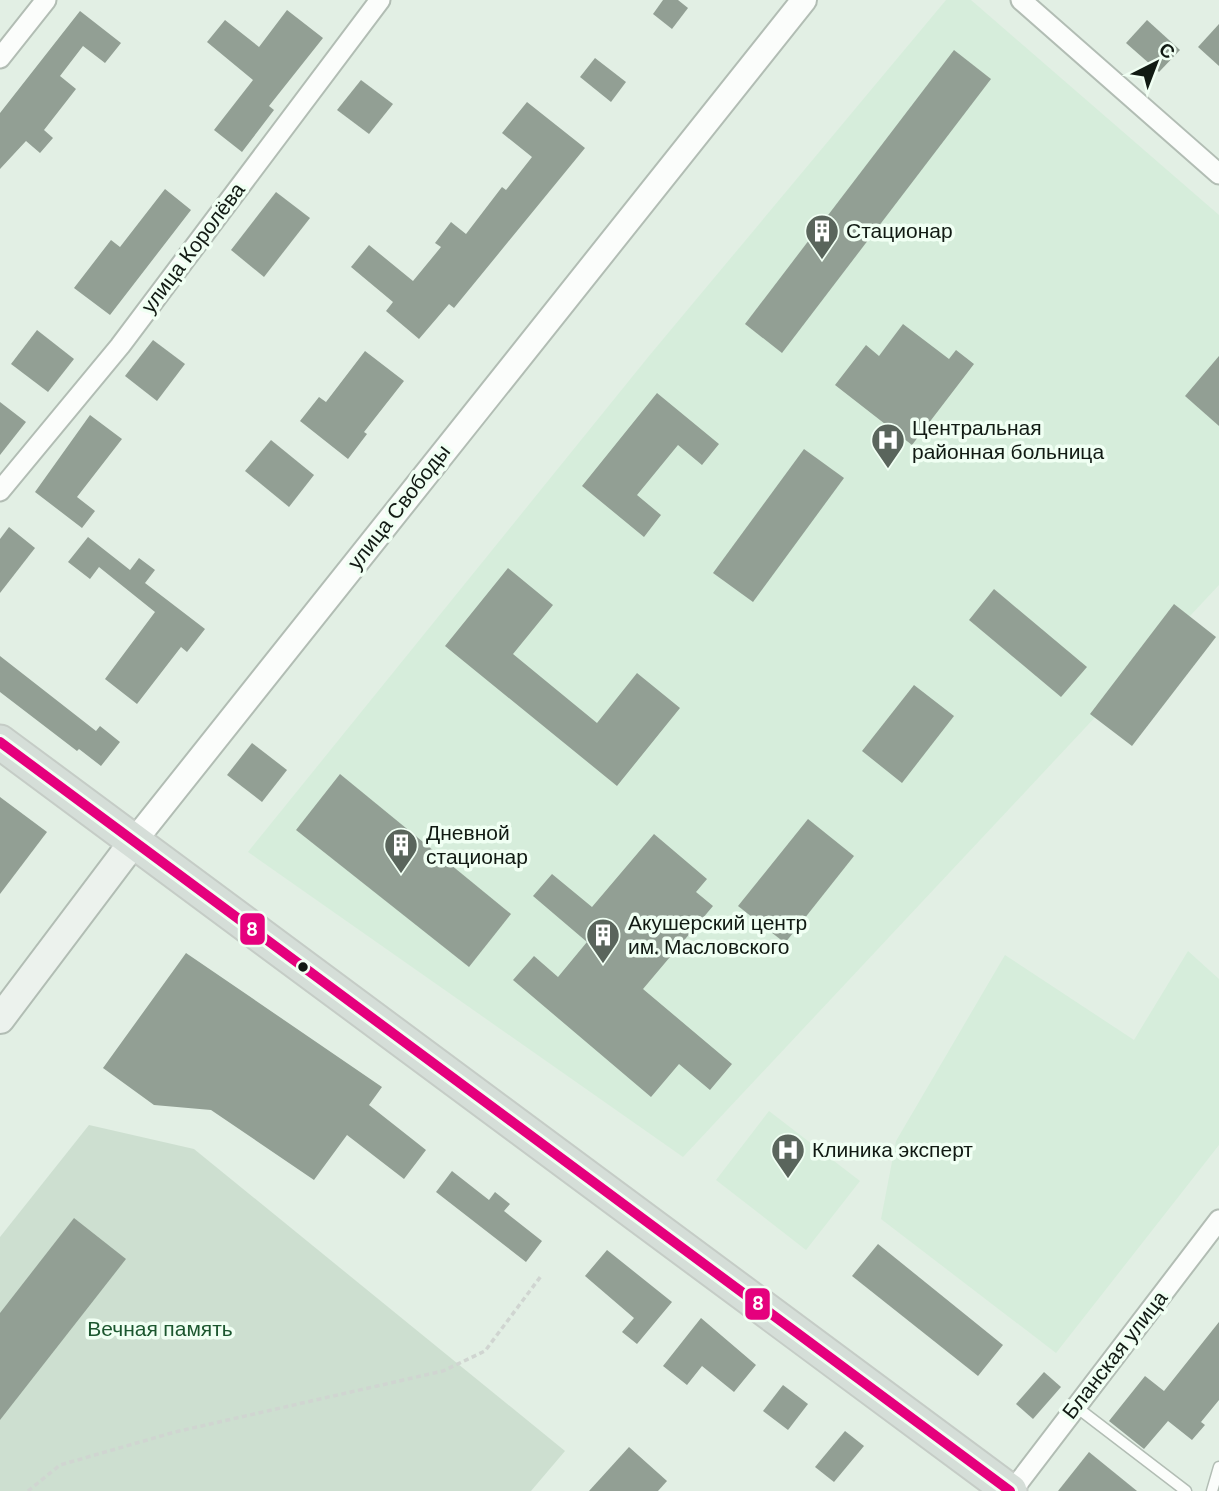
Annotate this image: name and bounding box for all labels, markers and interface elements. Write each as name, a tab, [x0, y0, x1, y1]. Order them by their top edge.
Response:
north arrow	[1121, 28, 1191, 98]
text: С	[1154, 37, 1181, 65]
street label: улица Королёва	[135, 177, 252, 319]
building icon: Стационар	[803, 212, 841, 261]
place label: Стационар	[846, 217, 953, 245]
place label: Центральная районная больница	[912, 414, 1104, 466]
hospital icon: Центральная районная больница	[869, 421, 907, 470]
street label: улица Свободы	[341, 439, 457, 575]
place label: Дневной стационар	[426, 819, 528, 871]
building icon: Дневной стационар	[382, 826, 420, 875]
place label: Акушерский центр им. Масловского	[628, 909, 807, 961]
line badge: 8	[239, 912, 266, 946]
building icon: Акушерский центр им. Масловского	[584, 916, 622, 965]
text: 8	[246, 917, 258, 942]
unlabelled marker	[296, 960, 310, 974]
hospital icon: Клиника эксперт	[769, 1131, 807, 1180]
place label: Клиника эксперт	[812, 1136, 973, 1164]
street label: Бланская улица	[1056, 1285, 1174, 1425]
line badge: 8	[744, 1287, 771, 1321]
text: 8	[752, 1291, 764, 1316]
park label: Вечная память	[87, 1315, 233, 1343]

